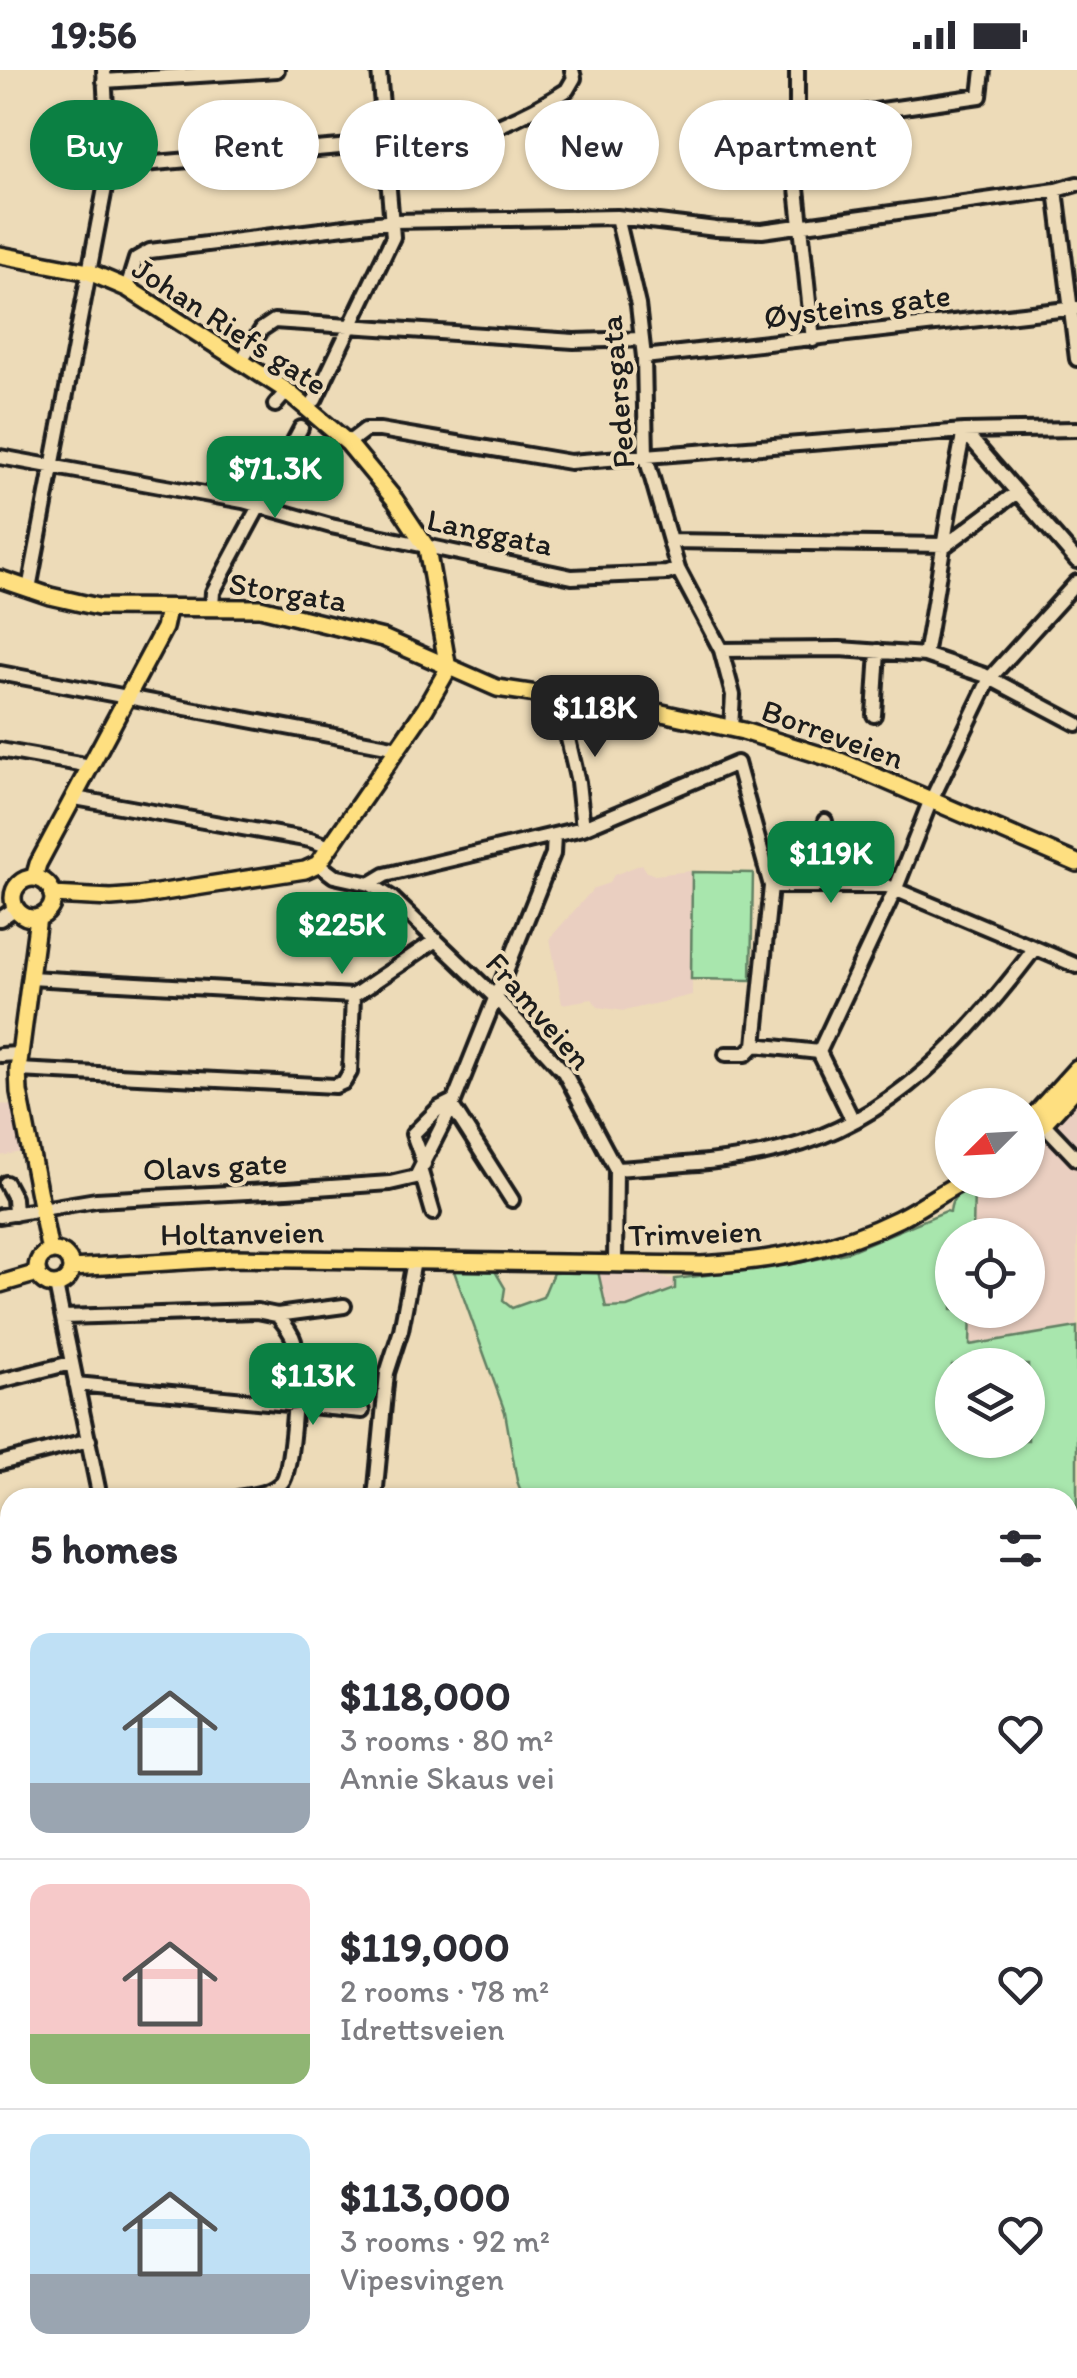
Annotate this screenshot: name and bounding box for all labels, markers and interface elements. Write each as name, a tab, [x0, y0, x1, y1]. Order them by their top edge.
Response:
text: 19:56	[50, 12, 137, 58]
chip: Buy	[30, 100, 158, 190]
chip: Rent	[178, 100, 319, 190]
chip: Filters	[339, 100, 505, 190]
chip: New	[525, 100, 659, 190]
chip: Apartment	[679, 100, 912, 190]
street label: Johan Riefs gate	[125, 249, 335, 403]
street label: Øysteins gate	[761, 276, 953, 336]
street label: Pedersgata	[591, 314, 643, 470]
pin: $71.3K	[194, 436, 356, 521]
text: $71.3K	[229, 449, 321, 487]
street label: Langgata	[423, 500, 557, 564]
street label: Storgata	[226, 564, 350, 620]
pin: $118K	[525, 675, 665, 760]
text: $118K	[553, 688, 637, 726]
street label: Borreveien	[757, 691, 909, 777]
pin: $119K	[761, 821, 901, 906]
text: $119K	[789, 834, 873, 872]
pin: $225K	[272, 892, 412, 977]
text: $225K	[298, 905, 386, 943]
street label: Framveien	[478, 945, 600, 1077]
north arrow	[935, 1088, 1045, 1198]
map controls	[935, 1088, 1045, 1458]
street label: Olavs gate	[142, 1143, 288, 1189]
street label: Trimveien	[627, 1212, 763, 1254]
street label: Holtanveien	[160, 1213, 324, 1253]
button: locate	[935, 1218, 1045, 1328]
pin: $113K	[243, 1343, 383, 1428]
button: layers	[935, 1348, 1045, 1458]
text: $113K	[271, 1356, 355, 1394]
icon: filters	[993, 1521, 1048, 1576]
text: 5 homes	[30, 1523, 178, 1574]
text: $118,000	[340, 1670, 511, 1721]
icon: home	[110, 1673, 230, 1793]
icon: heart	[993, 1706, 1048, 1761]
text: 3 rooms · 80 m²	[340, 1721, 554, 1759]
text: Annie Skaus vei	[340, 1759, 555, 1797]
text: $119,000	[340, 1921, 510, 1972]
icon: home	[110, 1924, 230, 2044]
icon: heart	[993, 1957, 1048, 2012]
text: 2 rooms · 78 m²	[340, 1972, 549, 2010]
text: Idrettsveien	[340, 2010, 505, 2048]
text: $113,000	[340, 2171, 511, 2222]
icon: home	[110, 2174, 230, 2294]
icon: heart	[993, 2207, 1048, 2262]
text: 3 rooms · 92 m²	[340, 2222, 550, 2260]
text: Vipesvingen	[340, 2260, 504, 2298]

